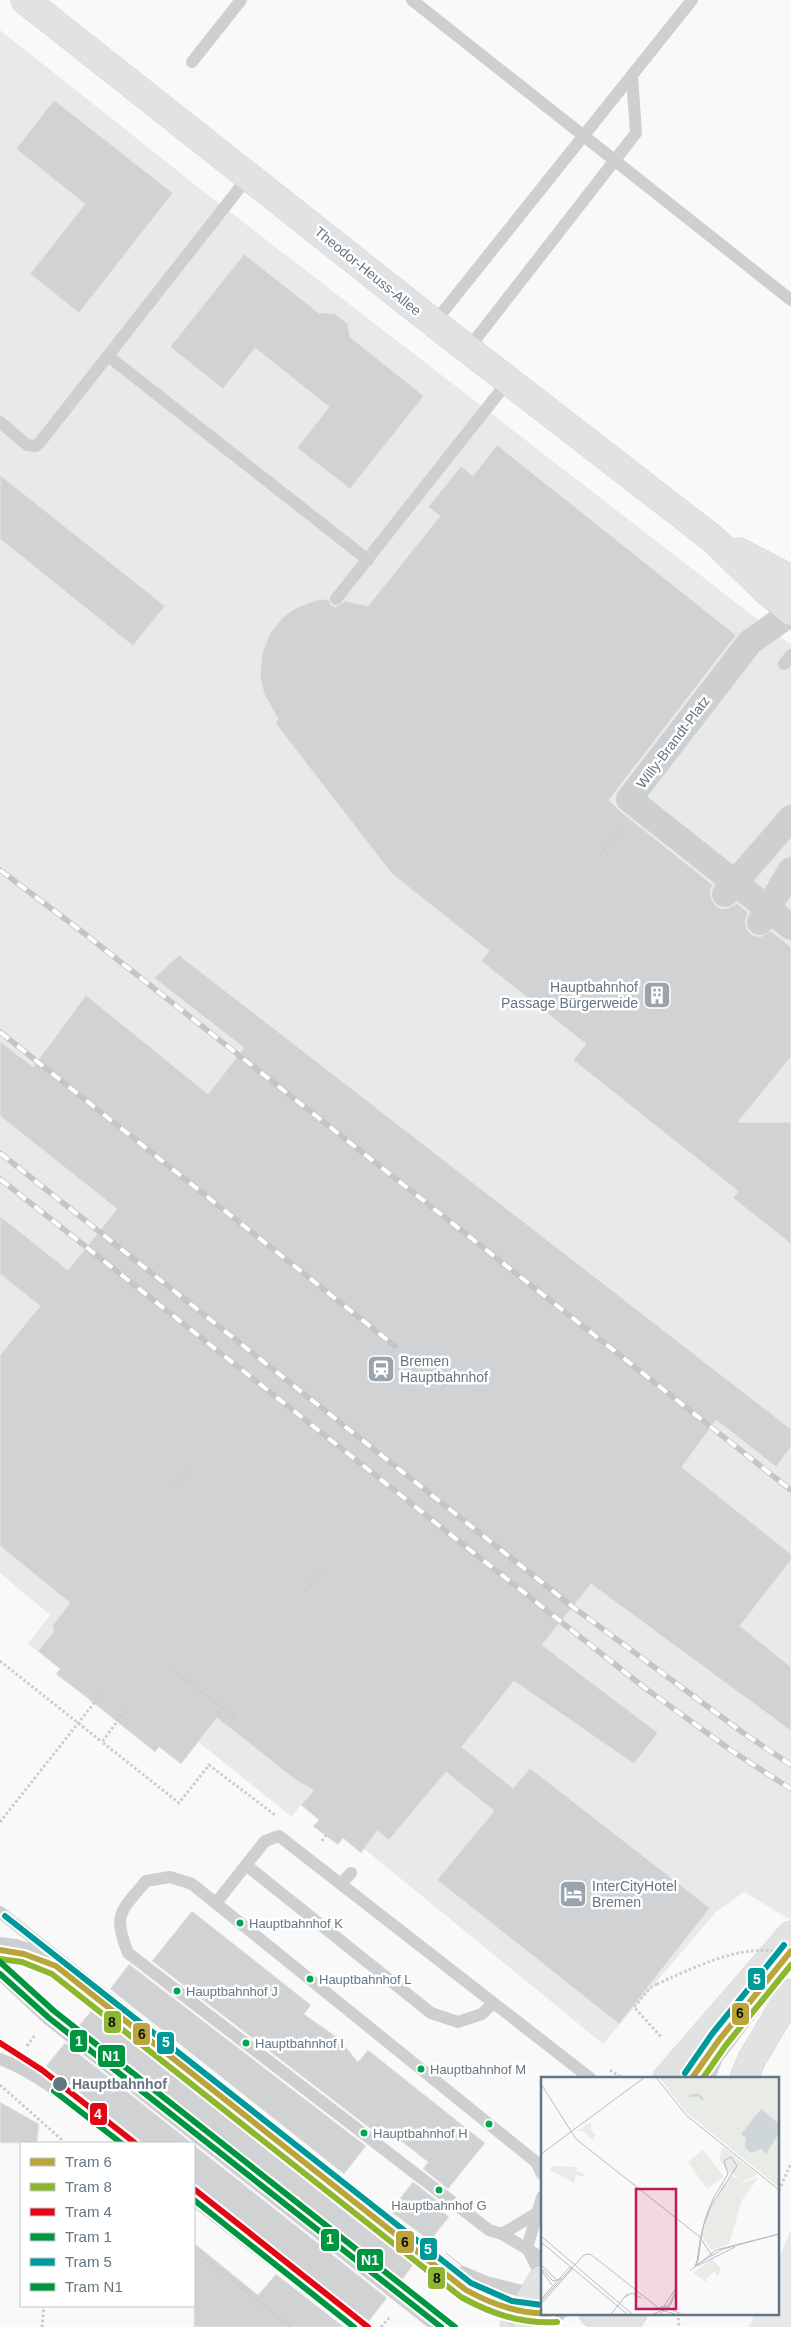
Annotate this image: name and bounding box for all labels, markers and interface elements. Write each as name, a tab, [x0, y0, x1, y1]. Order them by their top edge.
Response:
street label: Theodor-Heuss-Allee	[312, 223, 425, 319]
street label: Willy-Brandt-Platz	[633, 693, 713, 791]
place label: Hauptbahnhof Passage Bürgerweide	[501, 979, 638, 1011]
building icon: Hauptbahnhof Passage Bürgerweide	[642, 980, 672, 1010]
place label: Bremen Hauptbahnhof	[400, 1353, 488, 1385]
station icon: Bremen Hauptbahnhof	[366, 1354, 396, 1384]
place label: InterCityHotel Bremen	[592, 1878, 677, 1910]
hotel icon: InterCityHotel Bremen	[558, 1879, 588, 1909]
place label: Hauptbahnhof K	[249, 1916, 343, 1931]
marker: Hauptbahnhof K	[235, 1918, 245, 1928]
line badge: 5	[747, 1967, 766, 1991]
text: 5	[753, 1971, 761, 1987]
place label: Hauptbahnhof L	[319, 1972, 412, 1987]
marker: Hauptbahnhof L	[305, 1974, 315, 1984]
place label: Hauptbahnhof J	[186, 1984, 278, 1999]
marker: Hauptbahnhof J	[172, 1986, 182, 1996]
line badge: 6	[731, 2002, 750, 2026]
text: 6	[736, 2005, 744, 2021]
line badge: 8	[103, 2010, 122, 2034]
text: 8	[108, 2014, 116, 2030]
line badge: 6	[132, 2022, 151, 2046]
text: 6	[138, 2026, 146, 2042]
line badge: 1	[69, 2029, 88, 2053]
line badge: 5	[156, 2031, 175, 2055]
text: 1	[75, 2033, 83, 2049]
text: 5	[162, 2034, 170, 2050]
place label: Hauptbahnhof I	[255, 2036, 344, 2051]
marker: Hauptbahnhof I	[241, 2038, 251, 2048]
line badge: N1	[97, 2044, 126, 2068]
text: N1	[102, 2048, 120, 2064]
place label: Hauptbahnhof M	[430, 2062, 526, 2077]
marker: Hauptbahnhof M	[416, 2064, 426, 2074]
marker: Hauptbahnhof	[51, 2075, 69, 2093]
place label: Hauptbahnhof	[72, 2076, 167, 2092]
inset map	[541, 2077, 778, 2314]
line badge: 4	[89, 2102, 108, 2126]
text: 4	[94, 2106, 102, 2122]
unlabelled marker	[484, 2119, 494, 2129]
place label: Hauptbahnhof H	[373, 2126, 468, 2141]
marker: Hauptbahnhof H	[359, 2128, 369, 2138]
legend	[20, 2142, 195, 2307]
text: Tram 6	[65, 2153, 112, 2170]
text: Tram 8	[65, 2178, 112, 2195]
marker: Hauptbahnhof G	[434, 2185, 444, 2195]
place label: Hauptbahnhof G	[391, 2198, 487, 2213]
text: Tram 4	[65, 2203, 112, 2220]
text: Tram 1	[65, 2228, 112, 2245]
line badge: 1	[320, 2228, 340, 2252]
line badge: 6	[395, 2230, 415, 2254]
text: 1	[326, 2231, 334, 2247]
text: 6	[401, 2234, 409, 2250]
line badge: 5	[419, 2237, 438, 2261]
text: 5	[424, 2241, 432, 2257]
line badge: N1	[356, 2248, 384, 2272]
text: N1	[361, 2252, 379, 2268]
text: Tram 5	[65, 2253, 112, 2270]
line badge: 8	[427, 2266, 446, 2290]
text: 8	[433, 2270, 441, 2286]
text: Tram N1	[65, 2278, 123, 2295]

